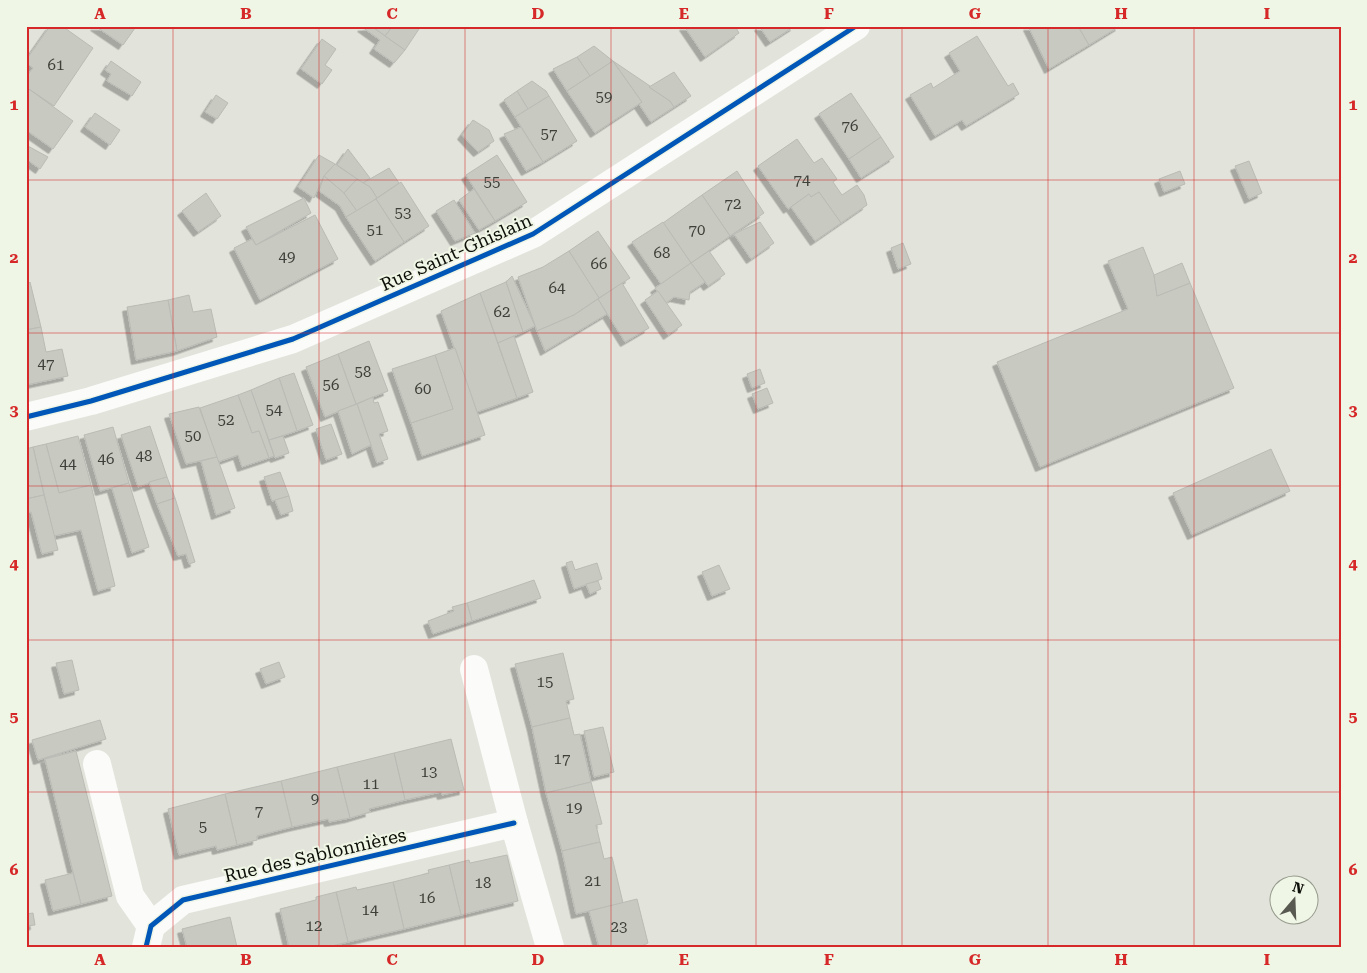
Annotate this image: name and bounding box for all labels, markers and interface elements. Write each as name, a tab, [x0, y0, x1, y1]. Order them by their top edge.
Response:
text: A	[94, 4, 106, 23]
text: B	[240, 4, 252, 23]
text: C	[386, 4, 398, 23]
text: D	[532, 4, 545, 23]
text: E	[679, 4, 689, 23]
text: F	[824, 4, 834, 23]
text: G	[969, 4, 982, 23]
text: H	[1114, 4, 1128, 23]
text: I	[1264, 4, 1270, 23]
house number: 61	[48, 56, 64, 74]
house number: 59	[596, 88, 612, 106]
text: 1	[10, 95, 19, 114]
text: 1	[1349, 95, 1358, 114]
house number: 76	[842, 117, 858, 135]
house number: 57	[541, 125, 557, 143]
house number: 74	[794, 171, 811, 189]
house number: 55	[484, 173, 500, 191]
house number: 72	[725, 195, 741, 213]
house number: 53	[395, 204, 411, 222]
street label: Rue Saint-Ghislain	[377, 209, 535, 295]
house number: 51	[367, 221, 383, 239]
house number: 70	[689, 221, 705, 239]
house number: 68	[654, 244, 670, 262]
text: 2	[10, 248, 19, 267]
house number: 49	[279, 248, 295, 266]
text: 2	[1349, 248, 1358, 267]
house number: 66	[591, 255, 607, 273]
house number: 64	[549, 279, 566, 297]
house number: 62	[494, 303, 510, 321]
house number: 47	[38, 355, 54, 373]
house number: 58	[355, 363, 371, 381]
house number: 56	[323, 376, 339, 394]
house number: 60	[415, 380, 431, 398]
text: 3	[10, 401, 19, 420]
house number: 54	[266, 401, 283, 419]
text: 3	[1349, 401, 1358, 420]
house number: 52	[218, 411, 234, 429]
house number: 50	[185, 427, 201, 445]
house number: 48	[136, 447, 152, 465]
house number: 46	[98, 450, 114, 468]
house number: 44	[60, 455, 77, 473]
text: 4	[10, 554, 19, 573]
text: 4	[1349, 554, 1358, 573]
house number: 15	[537, 673, 553, 691]
text: 5	[10, 707, 19, 726]
text: 5	[1349, 707, 1358, 726]
house number: 17	[554, 750, 570, 768]
house number: 13	[421, 763, 437, 781]
house number: 11	[363, 775, 379, 793]
house number: 9	[311, 790, 319, 808]
house number: 19	[566, 799, 582, 817]
house number: 7	[255, 802, 263, 820]
house number: 5	[199, 818, 207, 836]
street label: Rue des Sablonnières	[222, 824, 408, 886]
text: 6	[10, 860, 19, 879]
text: 6	[1349, 860, 1358, 879]
house number: 21	[585, 872, 601, 890]
house number: 18	[475, 874, 491, 892]
north arrow	[1270, 876, 1320, 926]
text: N	[1291, 878, 1306, 897]
house number: 16	[419, 889, 435, 907]
house number: 14	[362, 901, 379, 919]
house number: 12	[306, 917, 322, 935]
house number: 23	[611, 918, 627, 936]
text: A	[94, 950, 106, 969]
text: B	[240, 950, 252, 969]
text: C	[386, 950, 398, 969]
text: D	[532, 950, 545, 969]
text: E	[679, 950, 689, 969]
text: F	[824, 950, 834, 969]
text: G	[969, 950, 982, 969]
text: H	[1114, 950, 1128, 969]
text: I	[1264, 950, 1270, 969]

